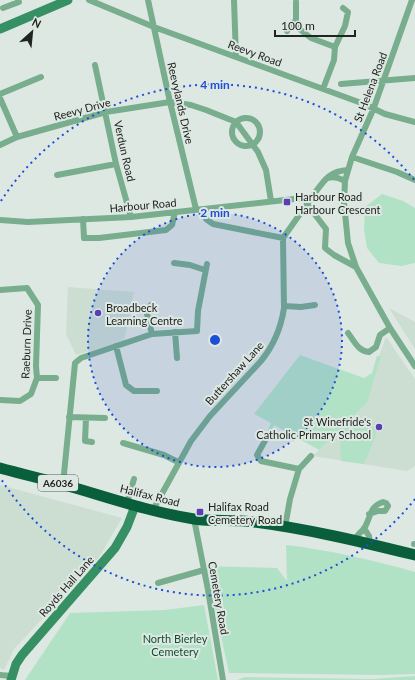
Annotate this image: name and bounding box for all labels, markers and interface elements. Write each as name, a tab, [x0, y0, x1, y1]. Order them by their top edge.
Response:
north arrow	[12, 12, 52, 52]
scale bar	[275, 12, 355, 38]
text: N	[30, 15, 43, 30]
text: 100 m	[281, 18, 315, 33]
street label: Reevy Road	[226, 37, 284, 69]
street label: St Helena Road	[351, 50, 389, 124]
street label: Reevylands Drive	[165, 61, 197, 145]
text: 4 min	[200, 77, 230, 92]
street label: Reevy Drive	[52, 95, 112, 123]
street label: Verdun Road	[112, 119, 138, 183]
place label: Harbour Road Harbour Crescent	[295, 190, 381, 216]
street label: Harbour Road	[109, 196, 177, 214]
marker: Harbour Road Harbour Crescent	[282, 197, 292, 207]
text: 2 min	[200, 205, 230, 220]
place label: Broadbeck Learning Centre	[106, 301, 183, 327]
marker: Broadbeck Learning Centre	[93, 308, 103, 318]
street label: Raeburn Drive	[18, 309, 34, 379]
centre of rings	[208, 333, 222, 347]
street label: Buttershaw Lane	[202, 338, 266, 407]
place label: St Winefride's Catholic Primary School	[256, 415, 371, 441]
marker: St Winefride's Catholic Primary School	[374, 422, 384, 432]
road number: A6036	[38, 475, 78, 491]
street label: Halifax Road	[119, 481, 181, 509]
place label: Halifax Road Cemetery Road	[208, 500, 282, 526]
marker: Halifax Road Cemetery Road	[195, 507, 205, 517]
street label: Royds Hall Lane	[36, 553, 96, 619]
street label: Cemetery Road	[206, 560, 232, 636]
park label: North Bierley Cemetery	[143, 632, 208, 658]

